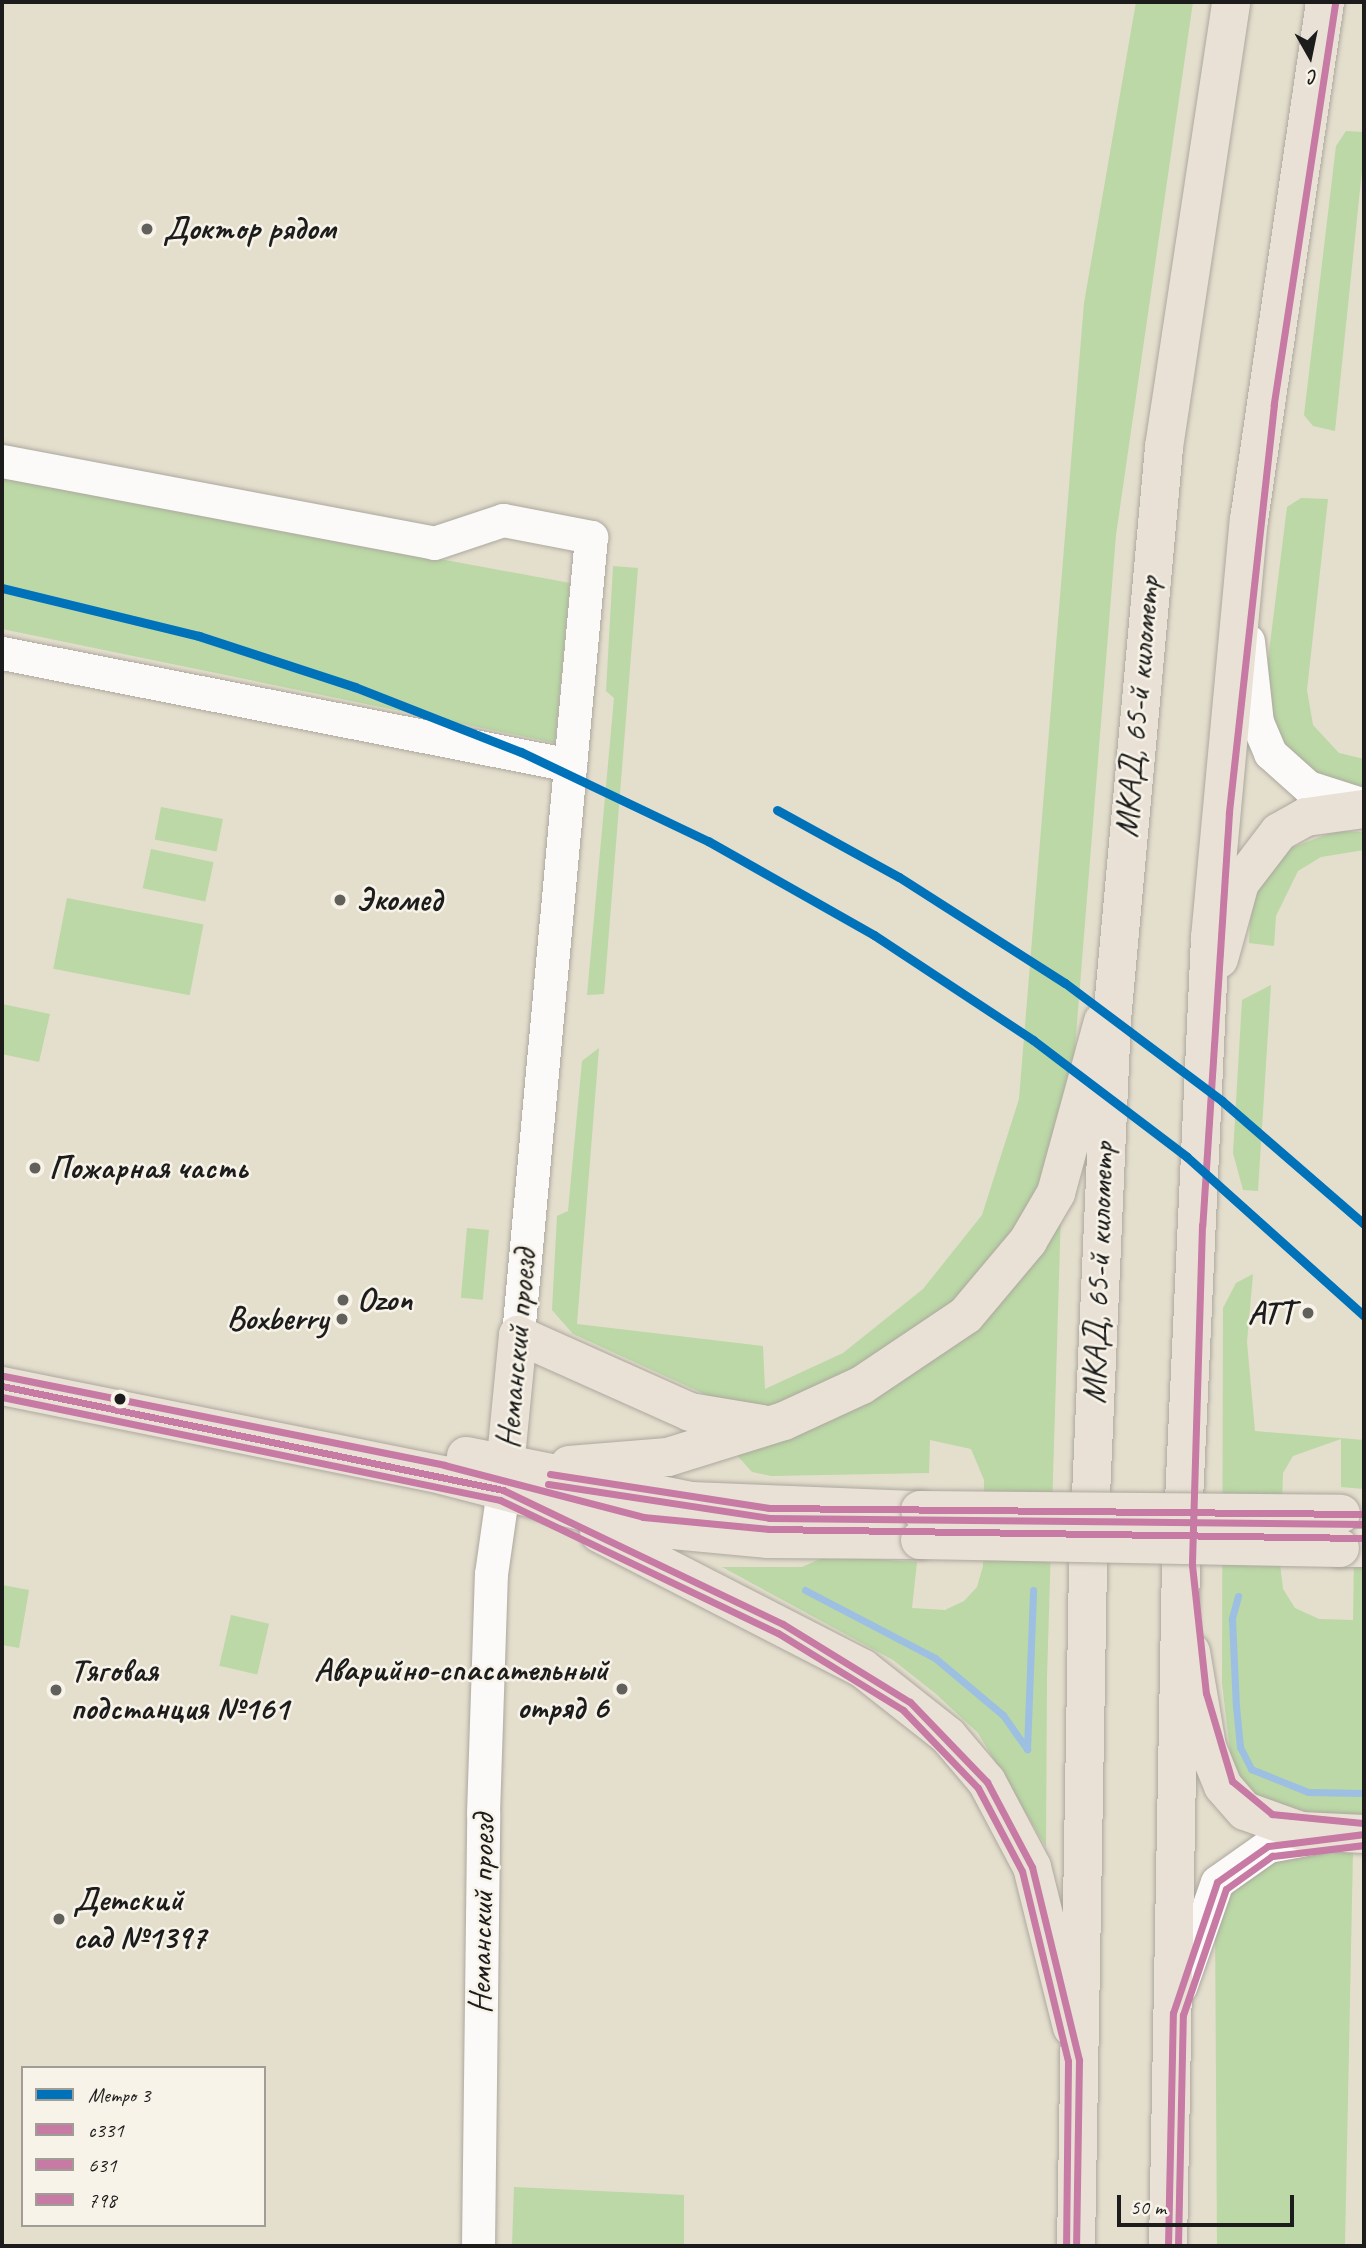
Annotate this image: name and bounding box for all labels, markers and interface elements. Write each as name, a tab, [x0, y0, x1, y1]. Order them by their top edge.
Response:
north arrow	[1275, 21, 1345, 91]
text: С	[1307, 64, 1320, 89]
place label: Доктор рядом	[163, 209, 336, 249]
marker: Доктор рядом	[137, 219, 157, 239]
street label: МКАД, 65-й километр	[1107, 575, 1169, 839]
place label: Экомед	[356, 880, 442, 920]
marker: Экомед	[330, 890, 350, 910]
street label: МКАД, 65-й километр	[1075, 1142, 1123, 1404]
place label: Пожарная часть	[49, 1148, 247, 1188]
marker: Пожарная часть	[27, 1160, 43, 1176]
street label: Неманский проезд	[489, 1248, 545, 1450]
place label: Ozon	[357, 1280, 412, 1320]
marker: Ozon	[335, 1292, 351, 1308]
place label: АТТ	[1248, 1293, 1294, 1333]
place label: Boxberry	[227, 1299, 328, 1339]
marker: АТТ	[1300, 1305, 1316, 1321]
marker: Boxberry	[334, 1311, 350, 1327]
unlabelled marker	[113, 1392, 127, 1406]
place label: Аварийно-спасательный отряд 6	[314, 1650, 608, 1728]
place label: Тяговая подстанция №161	[70, 1651, 289, 1729]
marker: Аварийно-спасательный отряд 6	[614, 1681, 630, 1697]
marker: Тяговая подстанция №161	[48, 1682, 64, 1698]
street label: Неманский проезд	[460, 1814, 504, 2014]
place label: Детский сад №1397	[73, 1880, 206, 1958]
marker: Детский сад №1397	[51, 1911, 67, 1927]
legend	[21, 2066, 266, 2227]
text: Метро 3	[88, 2082, 151, 2108]
text: с331	[88, 2117, 124, 2143]
text: 631	[88, 2152, 116, 2178]
scale bar	[1121, 2182, 1298, 2226]
text: 798	[88, 2187, 116, 2213]
text: 50 m	[1130, 2194, 1166, 2220]

